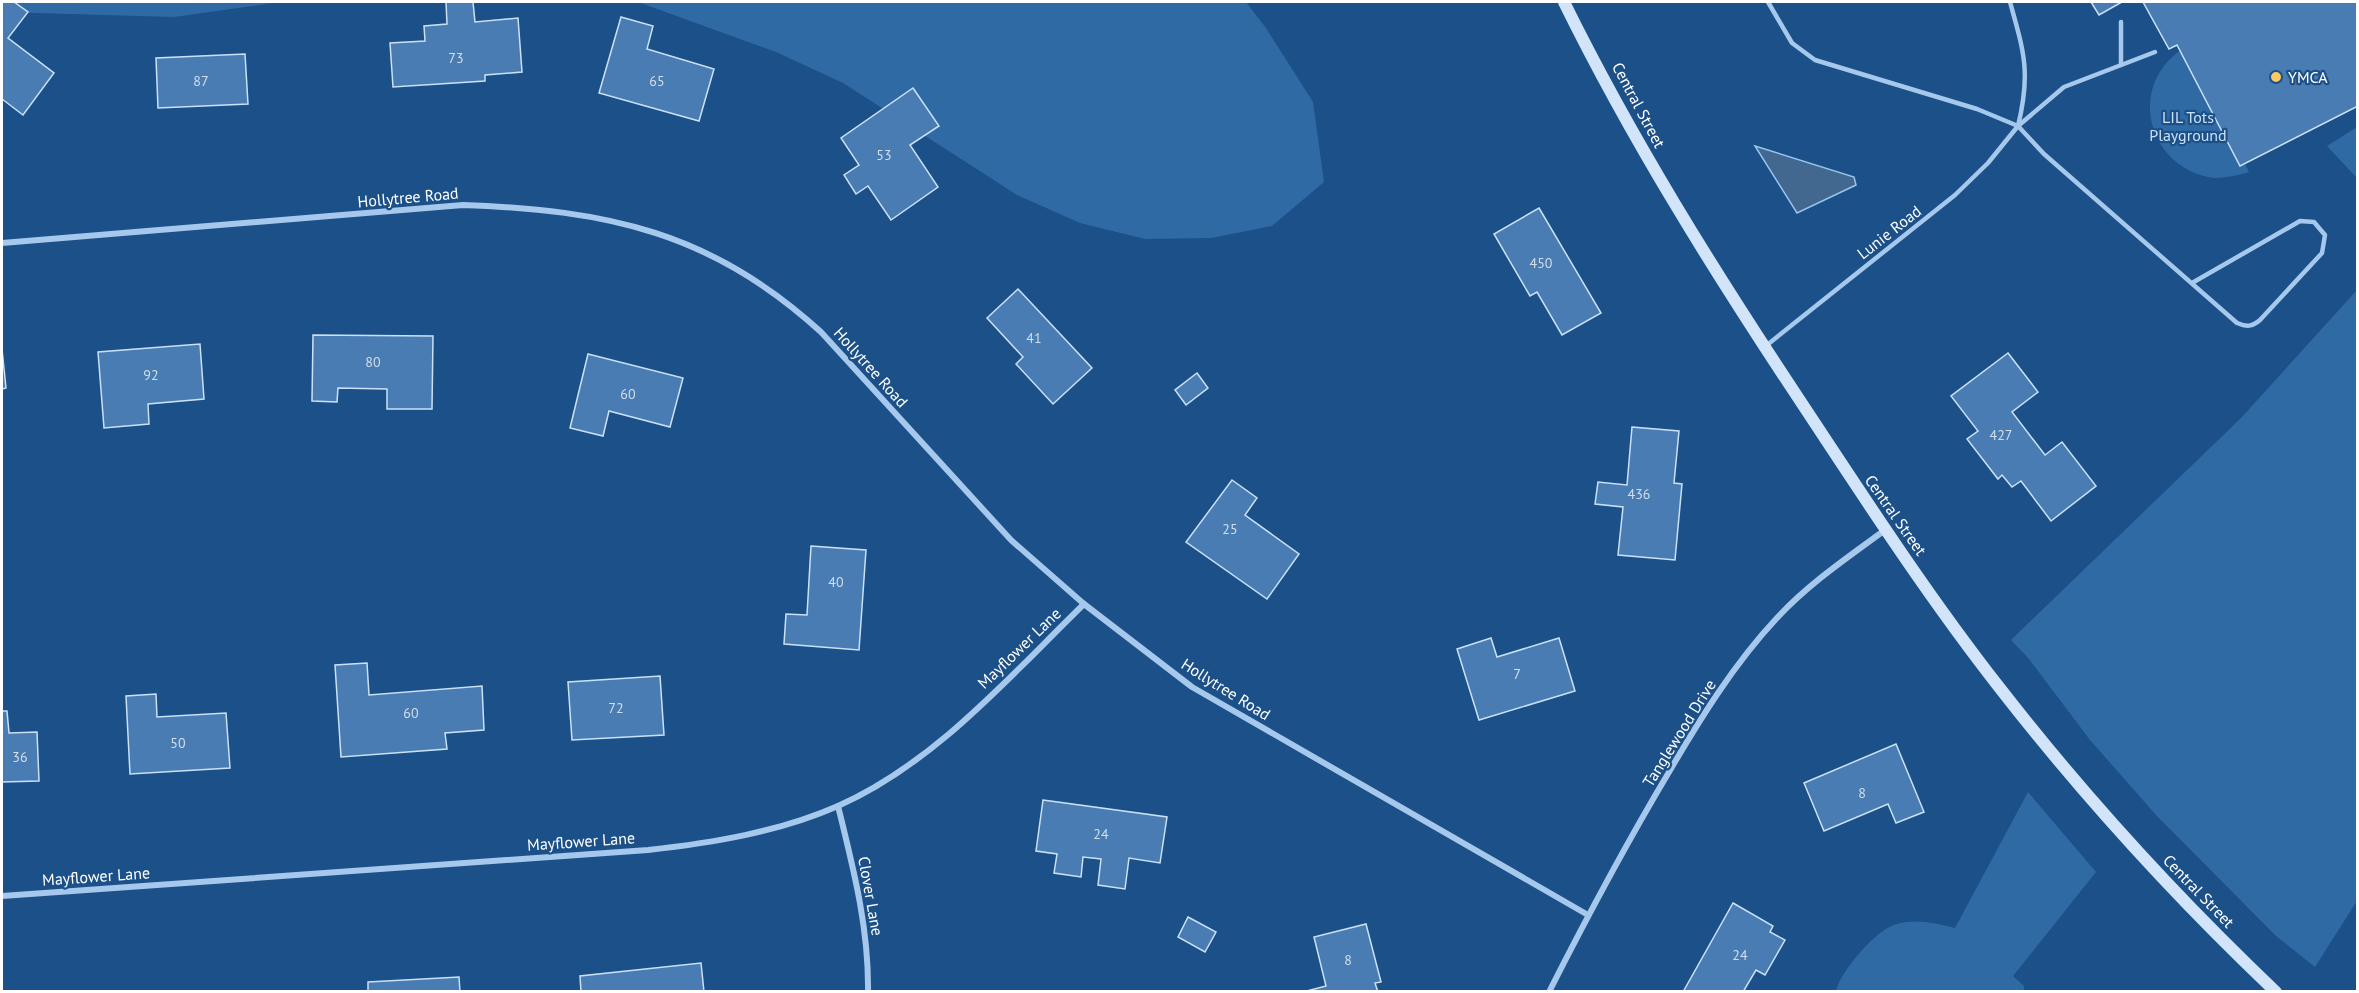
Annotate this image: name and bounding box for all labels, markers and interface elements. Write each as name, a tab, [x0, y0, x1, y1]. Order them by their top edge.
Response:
house number: 73	[448, 49, 464, 67]
street label: Central Street	[1608, 59, 1670, 152]
place label: YMCA	[2288, 67, 2328, 87]
marker: YMCA	[2269, 70, 2283, 84]
house number: 87	[193, 72, 209, 90]
house number: 65	[649, 72, 665, 90]
park label: LIL Tots Playground	[2149, 107, 2227, 145]
house number: 53	[876, 146, 892, 164]
street label: Hollytree Road	[357, 183, 459, 211]
street label: Lunie Road	[1853, 201, 1925, 263]
house number: 450	[1530, 254, 1553, 272]
street label: Hollytree Road	[830, 323, 912, 411]
house number: 41	[1026, 329, 1042, 347]
house number: 80	[365, 353, 381, 371]
house number: 92	[143, 366, 159, 384]
house number: 60	[620, 385, 636, 403]
house number: 427	[1990, 426, 2012, 444]
street label: Central Street	[1861, 471, 1931, 560]
house number: 436	[1628, 485, 1650, 503]
house number: 25	[1222, 520, 1238, 538]
house number: 40	[828, 573, 844, 591]
street label: Mayflower Lane	[973, 603, 1065, 693]
street label: Hollytree Road	[1178, 654, 1274, 724]
house number: 7	[1513, 665, 1521, 683]
street label: Tanglewood Drive	[1638, 676, 1720, 790]
house number: 72	[608, 699, 624, 717]
house number: 60	[403, 704, 419, 722]
house number: 50	[170, 734, 186, 752]
house number: 36	[12, 748, 28, 766]
house number: 8	[1858, 784, 1866, 802]
house number: 24	[1093, 825, 1109, 843]
street label: Mayflower Lane	[526, 827, 636, 855]
street label: Central Street	[2159, 850, 2239, 932]
street label: Clover Lane	[854, 855, 888, 937]
street label: Mayflower Lane	[41, 862, 151, 890]
house number: 24	[1732, 946, 1748, 964]
house number: 8	[1344, 951, 1352, 969]

